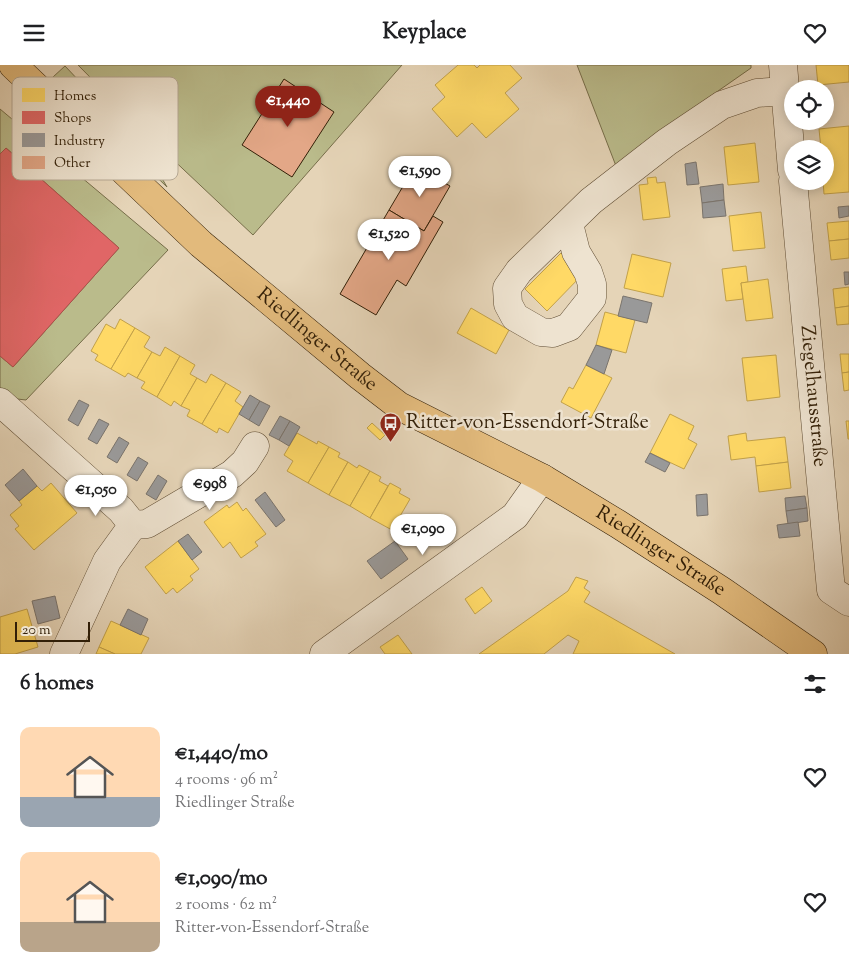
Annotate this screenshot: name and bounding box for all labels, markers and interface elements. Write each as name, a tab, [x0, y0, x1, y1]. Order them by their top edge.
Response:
text: Keyplace	[382, 17, 467, 49]
icon: menu	[20, 19, 48, 47]
icon: heart	[801, 19, 829, 47]
legend	[12, 77, 178, 180]
map controls	[784, 80, 834, 190]
button: locate	[784, 80, 834, 130]
pin: €1,440	[247, 85, 329, 128]
text: Homes	[54, 87, 96, 107]
text: €1,440	[266, 90, 310, 113]
text: Shops	[54, 109, 91, 129]
text: Industry	[54, 132, 105, 152]
button: layers	[784, 140, 834, 190]
text: Other	[54, 154, 91, 174]
pin: €1,590	[379, 155, 461, 198]
text: €1,590	[399, 160, 441, 183]
pin: €1,520	[348, 219, 430, 261]
text: €1,520	[369, 223, 410, 246]
street label: Riedlinger Straße	[250, 281, 384, 399]
street label: Ziegelhausstraße	[792, 324, 834, 468]
place label: Ritter-von-Essendorf-Straße	[406, 409, 649, 438]
bus stop icon: Ritter-von-Essendorf-Straße	[378, 411, 402, 442]
pin: €998	[180, 469, 240, 511]
text: €998	[193, 473, 227, 496]
pin: €1,050	[55, 475, 137, 517]
text: €1,050	[75, 479, 117, 502]
street label: Riedlinger Straße	[590, 499, 731, 604]
pin: €1,090	[382, 513, 464, 556]
text: €1,090	[401, 518, 445, 541]
scale bar	[15, 619, 90, 642]
text: 20 m	[22, 621, 51, 641]
text: 6 homes	[20, 669, 94, 699]
icon: filters	[801, 670, 829, 698]
text: €1,440/mo	[175, 739, 268, 769]
icon: home	[60, 747, 120, 807]
icon: heart	[801, 763, 829, 791]
text: 4 rooms · 96 m²	[175, 769, 278, 792]
text: Riedlinger Straße	[175, 792, 295, 815]
text: €1,090/mo	[175, 864, 268, 894]
icon: home	[60, 872, 120, 932]
icon: heart	[801, 888, 829, 916]
text: 2 rooms · 62 m²	[175, 894, 277, 917]
text: Ritter-von-Essendorf-Straße	[175, 917, 369, 940]

